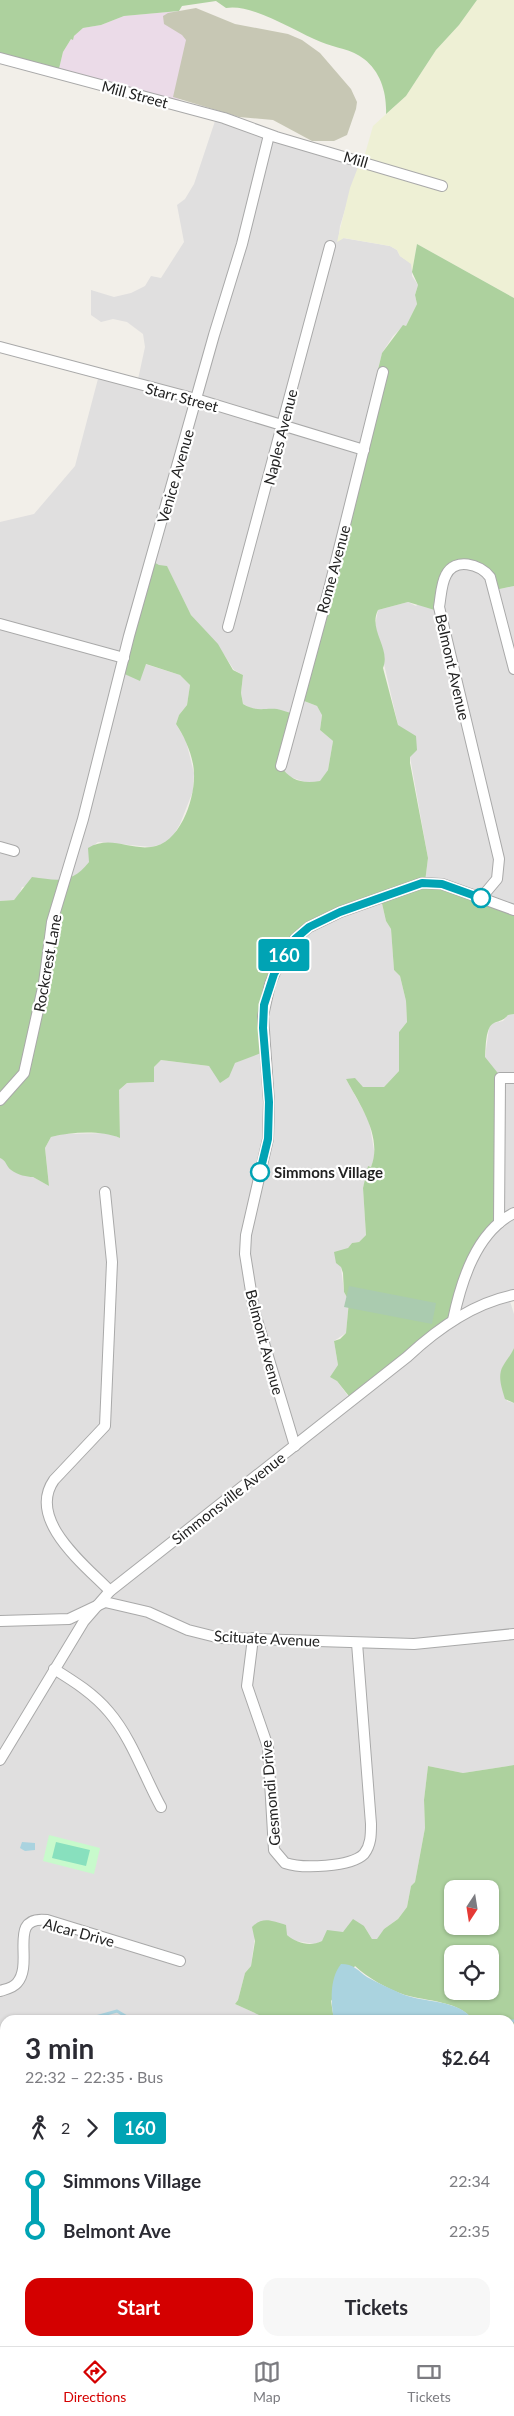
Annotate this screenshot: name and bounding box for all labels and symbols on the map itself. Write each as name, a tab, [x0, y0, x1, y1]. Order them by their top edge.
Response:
street label: Mill Street	[100, 77, 171, 112]
street label: Mill	[342, 147, 370, 171]
street label: Starr Street	[144, 379, 221, 416]
street label: Naples Avenue	[259, 387, 301, 487]
street label: Venice Avenue	[153, 427, 197, 525]
street label: Rome Avenue	[313, 523, 353, 615]
street label: Belmont Avenue	[432, 612, 474, 722]
unlabelled marker	[471, 888, 491, 908]
street label: Rockcrest Lane	[30, 913, 64, 1013]
line badge: 160	[255, 939, 313, 971]
marker: Simmons Village	[250, 1162, 270, 1182]
place label: Simmons Village	[274, 1163, 383, 1181]
street label: Belmont Avenue	[242, 1287, 288, 1397]
street label: Simmonsville Avenue	[168, 1448, 288, 1548]
street label: Scituate Avenue	[213, 1626, 321, 1650]
street label: Gesmondi Drive	[256, 1739, 284, 1847]
north arrow	[444, 1880, 499, 1935]
street label: Alcar Drive	[41, 1914, 117, 1950]

